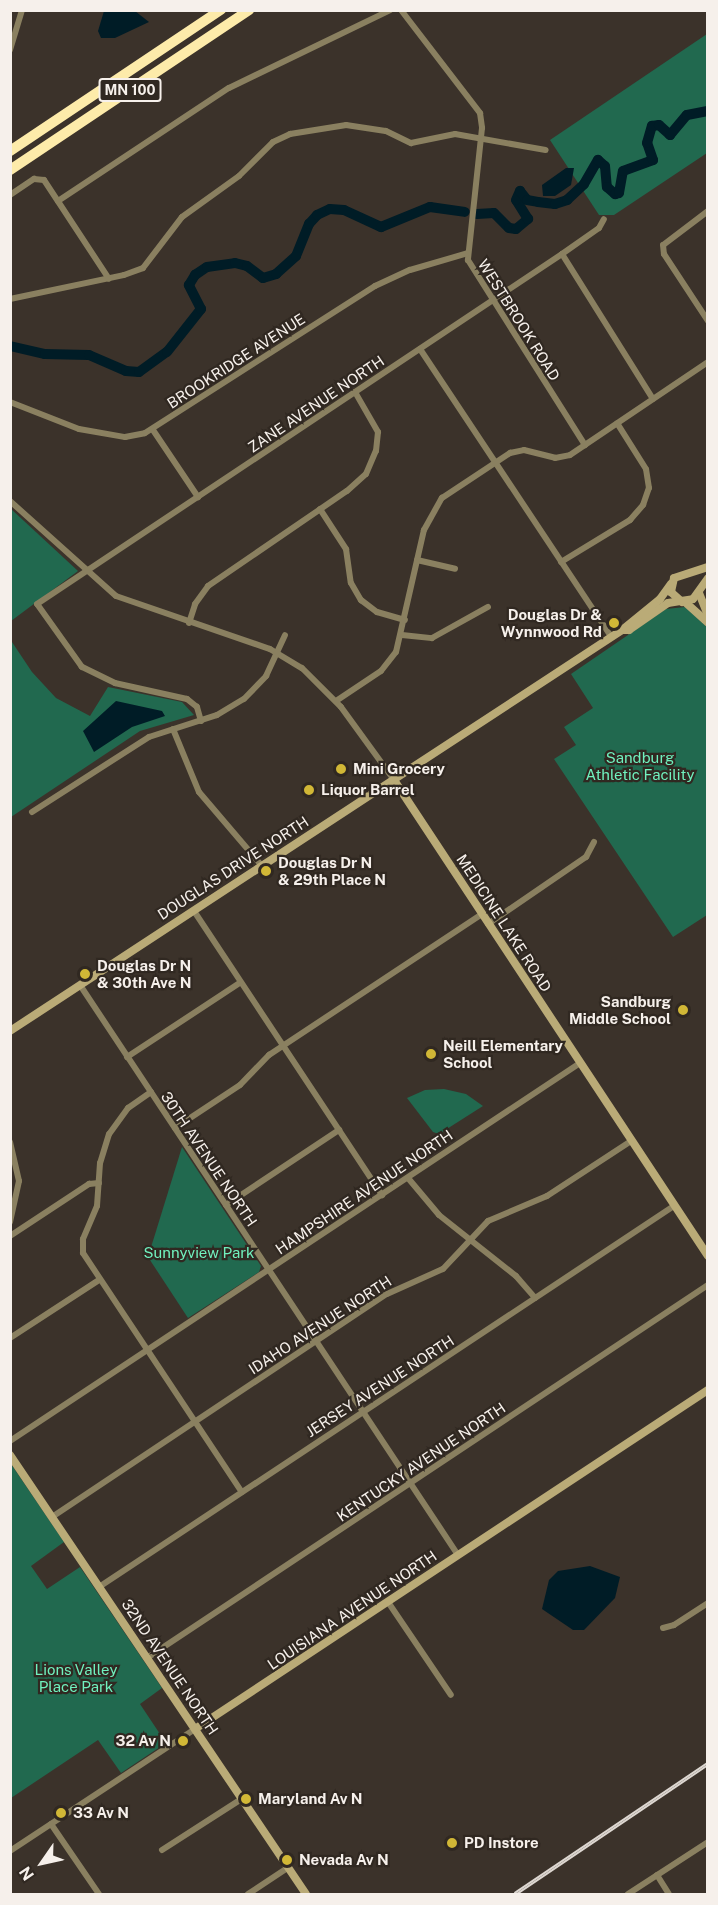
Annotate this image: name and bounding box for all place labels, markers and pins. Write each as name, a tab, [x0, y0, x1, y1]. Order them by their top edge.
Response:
place label: Douglas Dr & Wynnwood Rd	[501, 605, 602, 640]
marker: Douglas Dr & Wynnwood Rd	[607, 616, 621, 630]
place label: Mini Grocery	[353, 760, 445, 778]
marker: Mini Grocery	[334, 762, 348, 776]
place label: Liquor Barrel	[321, 781, 415, 799]
marker: Liquor Barrel	[302, 783, 316, 797]
place label: Douglas Dr N & 29th Place N	[278, 853, 386, 888]
marker: Douglas Dr N & 29th Place N	[259, 864, 273, 878]
place label: Douglas Dr N & 30th Ave N	[97, 956, 191, 991]
marker: Douglas Dr N & 30th Ave N	[78, 967, 92, 981]
place label: Sandburg Middle School	[569, 992, 671, 1027]
marker: Sandburg Middle School	[676, 1003, 690, 1017]
place label: Neill Elementary School	[443, 1036, 563, 1071]
marker: Neill Elementary School	[424, 1047, 438, 1061]
place label: 32 Av N	[115, 1732, 171, 1750]
marker: 32 Av N	[176, 1734, 190, 1748]
place label: Maryland Av N	[258, 1790, 363, 1808]
marker: Maryland Av N	[239, 1792, 253, 1806]
place label: 33 Av N	[73, 1804, 129, 1822]
marker: 33 Av N	[54, 1806, 68, 1820]
place label: PD Instore	[464, 1834, 539, 1852]
marker: PD Instore	[445, 1836, 459, 1850]
place label: Nevada Av N	[299, 1851, 389, 1869]
marker: Nevada Av N	[280, 1853, 294, 1867]

